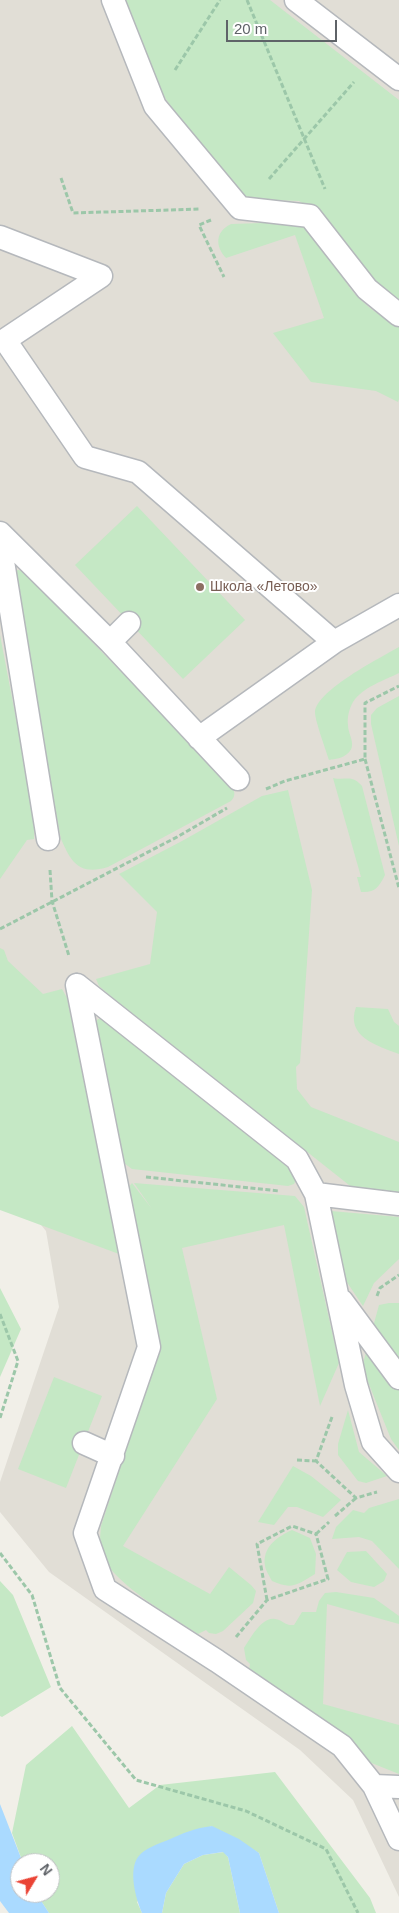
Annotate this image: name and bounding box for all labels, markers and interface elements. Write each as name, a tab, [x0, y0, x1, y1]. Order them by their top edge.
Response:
scale bar	[229, 10, 340, 42]
text: 20 m	[234, 20, 267, 37]
place label: Школа «Летово»	[210, 579, 318, 595]
marker: Школа «Летово»	[194, 581, 206, 593]
north arrow	[10, 1853, 60, 1903]
text: N	[37, 1861, 56, 1878]

